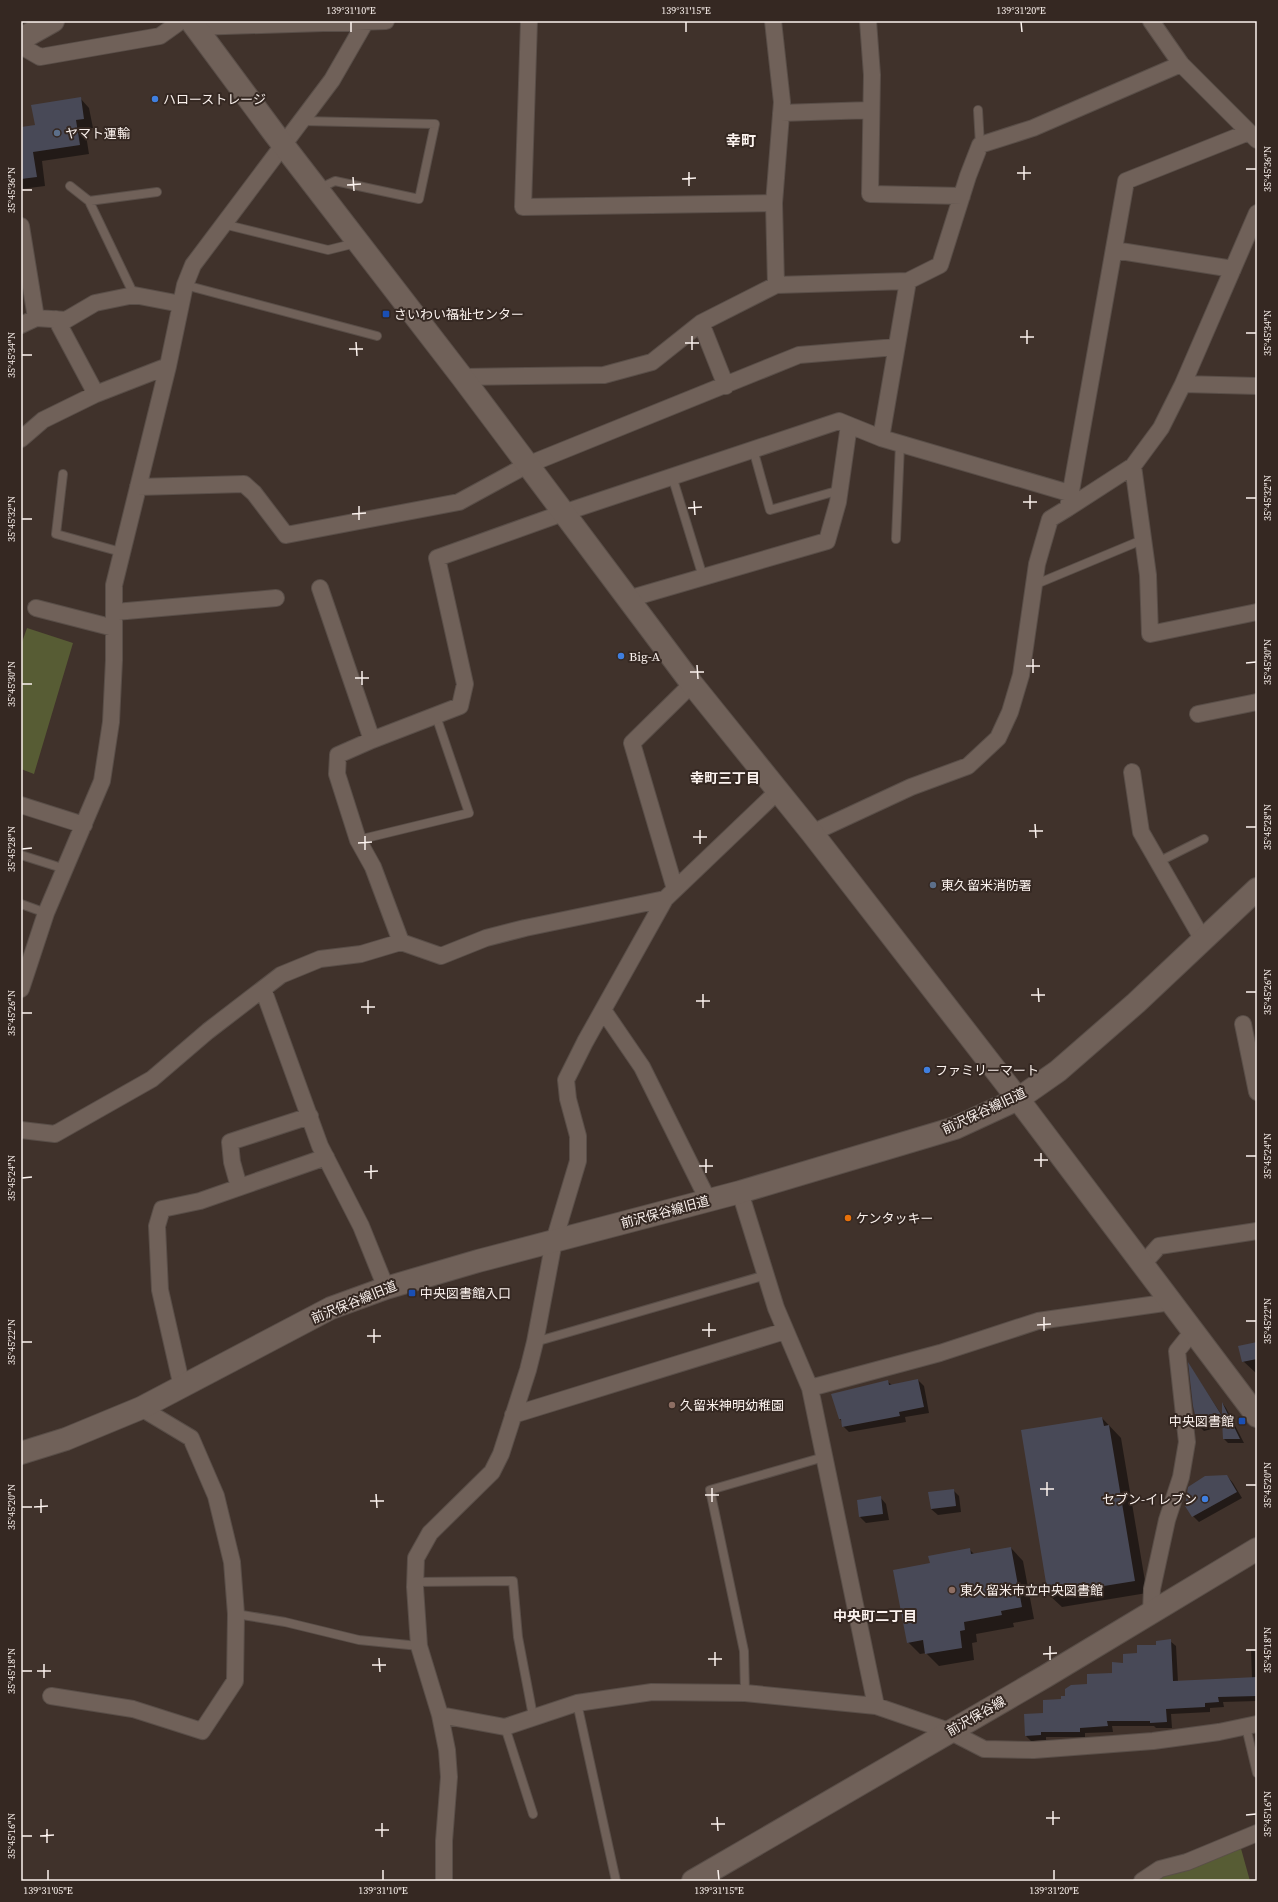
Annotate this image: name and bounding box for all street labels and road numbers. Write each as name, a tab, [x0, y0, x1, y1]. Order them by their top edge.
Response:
street label: 前沢保谷線旧道	[939, 1084, 1029, 1138]
street label: 前沢保谷線旧道	[619, 1192, 711, 1232]
street label: 前沢保谷線旧道	[309, 1277, 399, 1327]
street label: 前沢保谷線	[944, 1692, 1008, 1740]

